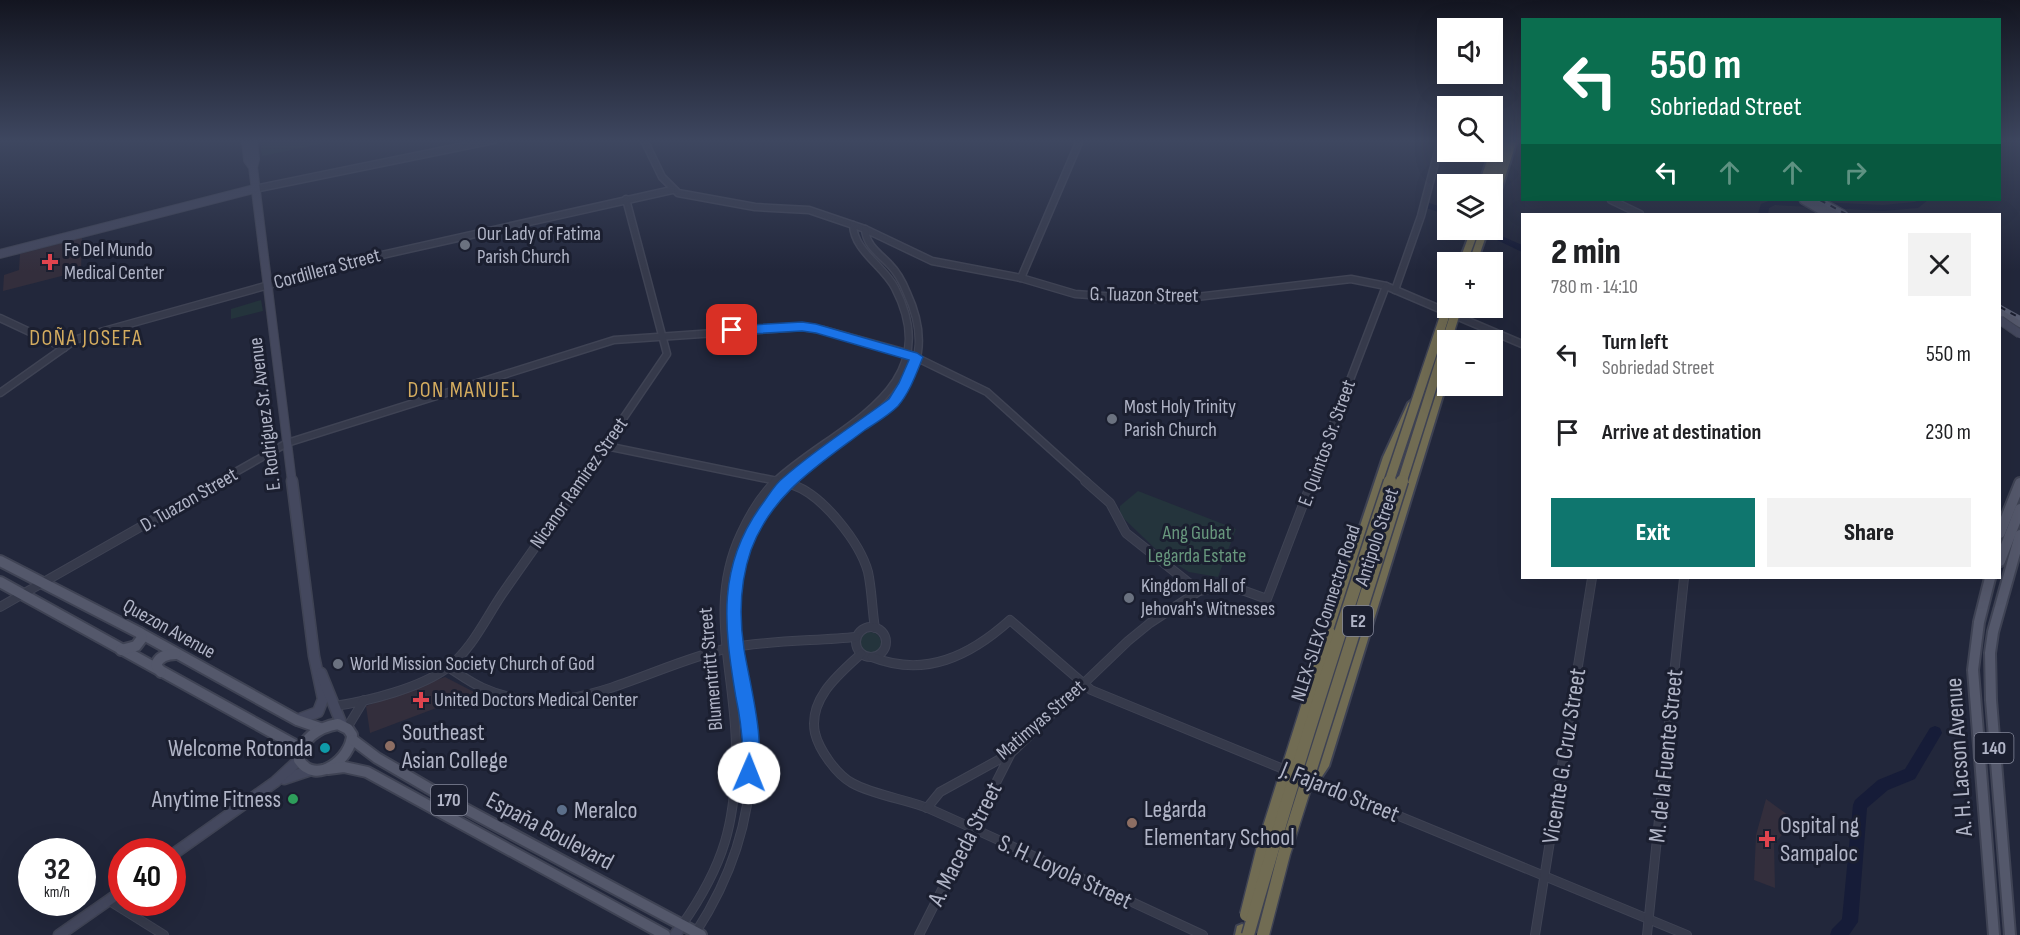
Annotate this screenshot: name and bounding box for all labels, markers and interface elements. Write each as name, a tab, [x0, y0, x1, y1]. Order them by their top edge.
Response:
map controls	[1437, 18, 1503, 396]
button: sound	[1437, 18, 1503, 84]
text: 550 m	[1650, 40, 1741, 91]
icon: left	[1551, 42, 1629, 120]
text: Sobriedad Street	[1650, 91, 1802, 123]
button: search	[1437, 96, 1503, 162]
icon: left	[1650, 156, 1683, 189]
icon: ahead	[1713, 156, 1746, 189]
icon: ahead	[1776, 156, 1809, 189]
icon: right	[1839, 156, 1872, 189]
button: layers	[1437, 174, 1503, 240]
place label: Our Lady of Fatima Parish Church	[477, 222, 601, 269]
text: 2 min	[1551, 231, 1621, 274]
button: close	[1908, 233, 1971, 296]
place label: Fe Del Mundo Medical Center	[64, 238, 165, 285]
marker: Our Lady of Fatima Parish Church	[458, 238, 472, 252]
street label: Cordillera Street	[271, 243, 383, 295]
button: +	[1437, 252, 1503, 318]
marker: Fe Del Mundo Medical Center	[41, 253, 59, 271]
text: 780 m · 14:10	[1551, 275, 1638, 299]
street label: G. Tuazon Street	[1089, 282, 1199, 308]
pin	[706, 304, 757, 355]
icon: arrive	[715, 313, 748, 346]
district label: DOÑA JOSEFA	[29, 325, 143, 352]
text: Turn left	[1602, 329, 1668, 356]
button: −	[1437, 330, 1503, 396]
street label: E. Rodriguez Sr. Avenue	[244, 336, 286, 492]
icon: left	[1551, 338, 1584, 371]
text: 550 m	[1926, 341, 1971, 368]
text: Sobriedad Street	[1602, 356, 1714, 380]
district label: DON MANUEL	[407, 377, 521, 404]
street label: E. Quintos Sr. Street	[1293, 377, 1361, 509]
place label: Most Holy Trinity Parish Church	[1124, 395, 1236, 442]
marker: Most Holy Trinity Parish Church	[1105, 412, 1119, 426]
street label: Nicanor Ramirez Street	[525, 413, 633, 553]
icon: arrive	[1551, 416, 1584, 449]
text: Arrive at destination	[1602, 419, 1761, 446]
text: 230 m	[1925, 419, 1971, 446]
street label: D. Tuazon Street	[136, 463, 242, 537]
street label: Antipolo Street	[1350, 485, 1404, 590]
button: Exit	[1551, 498, 1755, 567]
button: Share	[1767, 498, 1971, 567]
park label: Ang Gubat Legarda Estate	[1148, 521, 1246, 568]
street label: NLEX-SLEX Connector Road	[1286, 522, 1366, 704]
place label: Kingdom Hall of Jehovah's Witnesses	[1140, 574, 1275, 621]
marker: Kingdom Hall of Jehovah's Witnesses	[1122, 591, 1136, 605]
street label: Quezon Avenue	[119, 594, 219, 664]
street label: Blumentritt Street	[694, 606, 728, 732]
road number: E2	[1343, 606, 1373, 636]
place label: World Mission Society Church of God	[350, 652, 595, 676]
marker: World Mission Society Church of God	[331, 657, 345, 671]
street label: Vicente G. Cruz Street	[1536, 666, 1592, 846]
street label: M. de la Fuente Street	[1642, 668, 1690, 844]
street label: Matimyas Street	[992, 675, 1090, 765]
street label: A. H. Lacson Avenue	[1939, 677, 1979, 838]
place label: United Doctors Medical Center	[434, 688, 638, 712]
marker: United Doctors Medical Center	[412, 691, 430, 709]
place label: Southeast Asian College	[401, 718, 508, 775]
road number: 140	[1974, 733, 2014, 763]
place label: Welcome Rotonda	[168, 734, 313, 763]
marker: Southeast Asian College	[383, 739, 397, 753]
marker: Welcome Rotonda	[318, 741, 332, 755]
position arrow	[717, 741, 781, 805]
street label: J. Fajardo Street	[1276, 755, 1404, 829]
street label: A. Maceda Street	[921, 777, 1009, 912]
place label: Anytime Fitness	[151, 785, 281, 814]
road number: 170	[431, 785, 467, 815]
street label: España Boulevard	[481, 785, 619, 877]
marker: Anytime Fitness	[286, 792, 300, 806]
place label: Legarda Elementary School	[1144, 795, 1295, 852]
place label: Meralco	[574, 796, 638, 825]
marker: Meralco	[555, 803, 569, 817]
place label: Ospital ng Sampaloc	[1780, 811, 1859, 868]
marker: Legarda Elementary School	[1125, 816, 1139, 830]
street label: S. H. Loyola Street	[993, 828, 1137, 916]
marker: Ospital ng Sampaloc	[1758, 830, 1776, 848]
speed limit sign: 40	[108, 838, 186, 916]
text: 32	[44, 852, 70, 888]
text: km/h	[44, 883, 70, 902]

